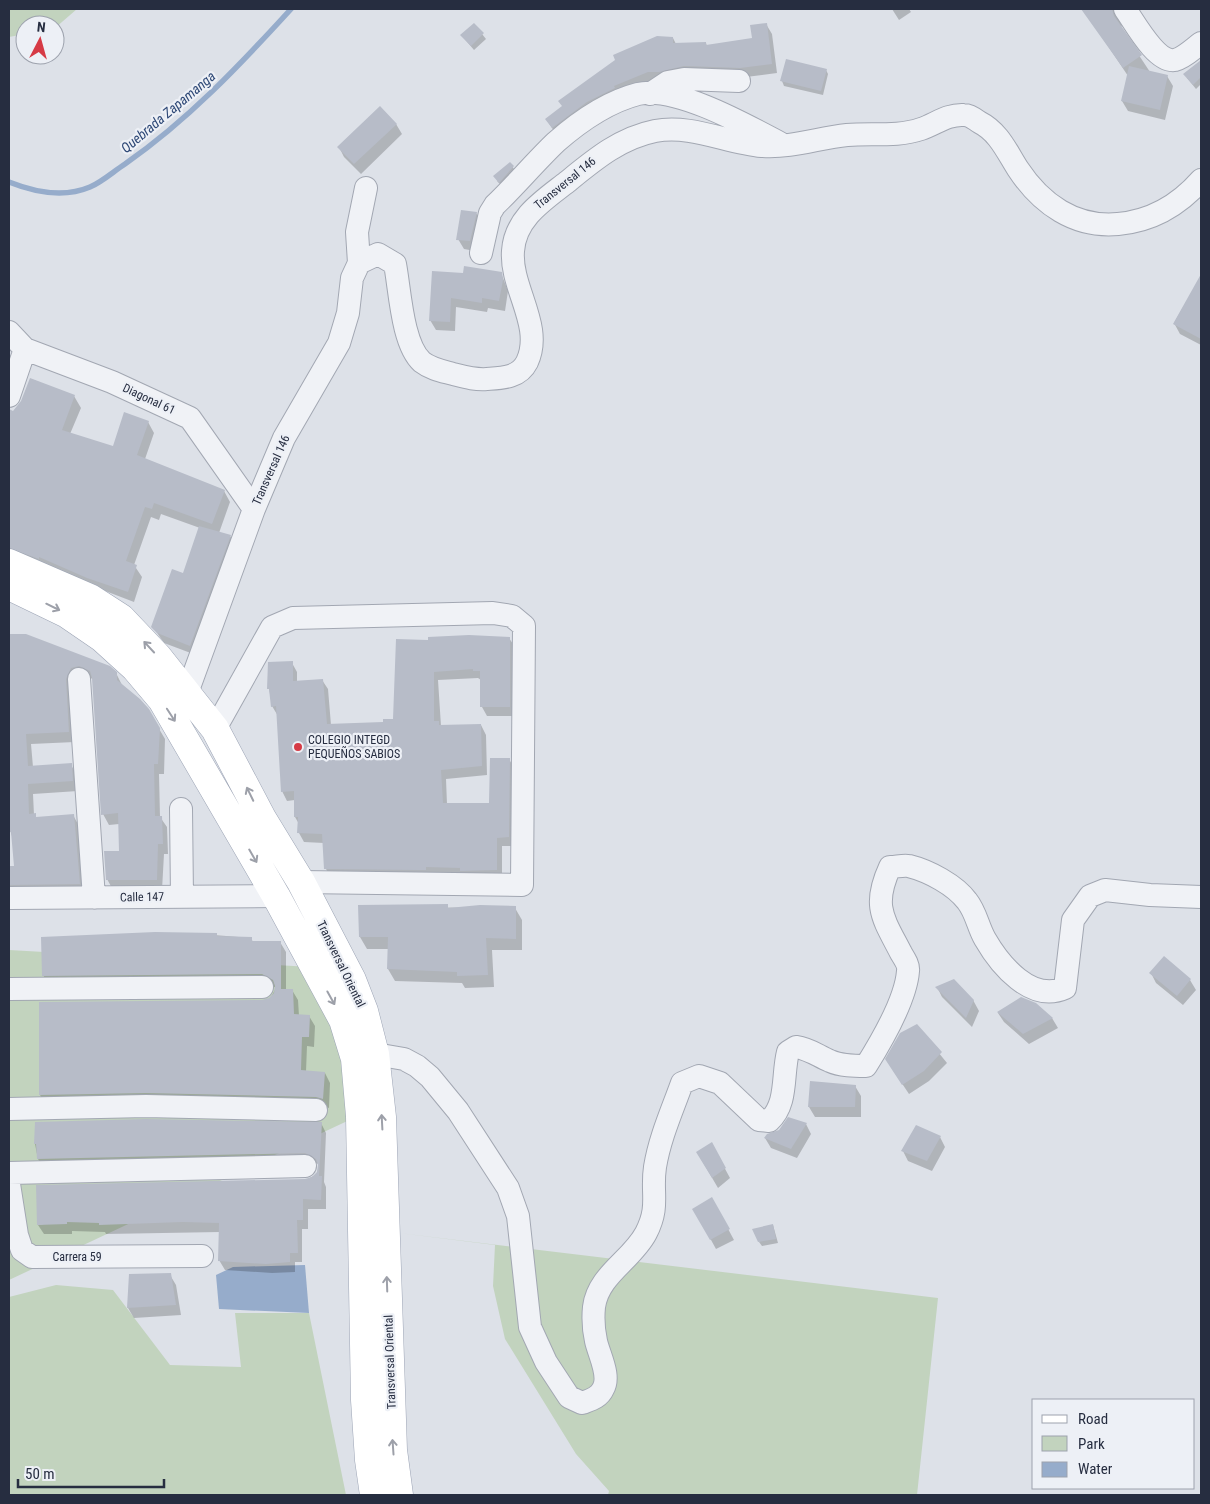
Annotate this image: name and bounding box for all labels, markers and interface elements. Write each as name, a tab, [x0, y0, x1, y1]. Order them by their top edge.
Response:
north arrow	[15, 15, 65, 65]
text: N	[36, 19, 46, 35]
water label: Quebrada Zapamanga	[118, 68, 218, 156]
street label: Transversal 146	[531, 154, 599, 212]
street label: Diagonal 61	[121, 381, 177, 417]
street label: Transversal 146	[249, 433, 293, 507]
one-way arrow	[45, 602, 60, 612]
one-way arrow	[143, 641, 155, 653]
one-way arrow	[166, 708, 177, 722]
place label: COLEGIO INTEGD PEQUEÑOS SABIOS	[308, 733, 400, 761]
marker: COLEGIO INTEGD PEQUEÑOS SABIOS	[292, 741, 304, 753]
one-way arrow	[245, 787, 255, 802]
one-way arrow	[248, 848, 258, 862]
street label: Calle 147	[120, 890, 164, 904]
street label: Transversal Oriental	[314, 918, 368, 1010]
one-way arrow	[327, 990, 336, 1005]
one-way arrow	[378, 1114, 387, 1130]
street label: Carrera 59	[52, 1250, 102, 1264]
one-way arrow	[383, 1277, 392, 1293]
street label: Transversal Oriental	[381, 1315, 399, 1409]
legend	[1032, 1399, 1195, 1489]
text: Road	[1078, 1410, 1108, 1428]
text: Park	[1078, 1435, 1105, 1453]
one-way arrow	[388, 1439, 397, 1455]
scale bar	[18, 1456, 164, 1488]
text: Water	[1078, 1460, 1113, 1478]
text: 50 m	[25, 1465, 55, 1483]

